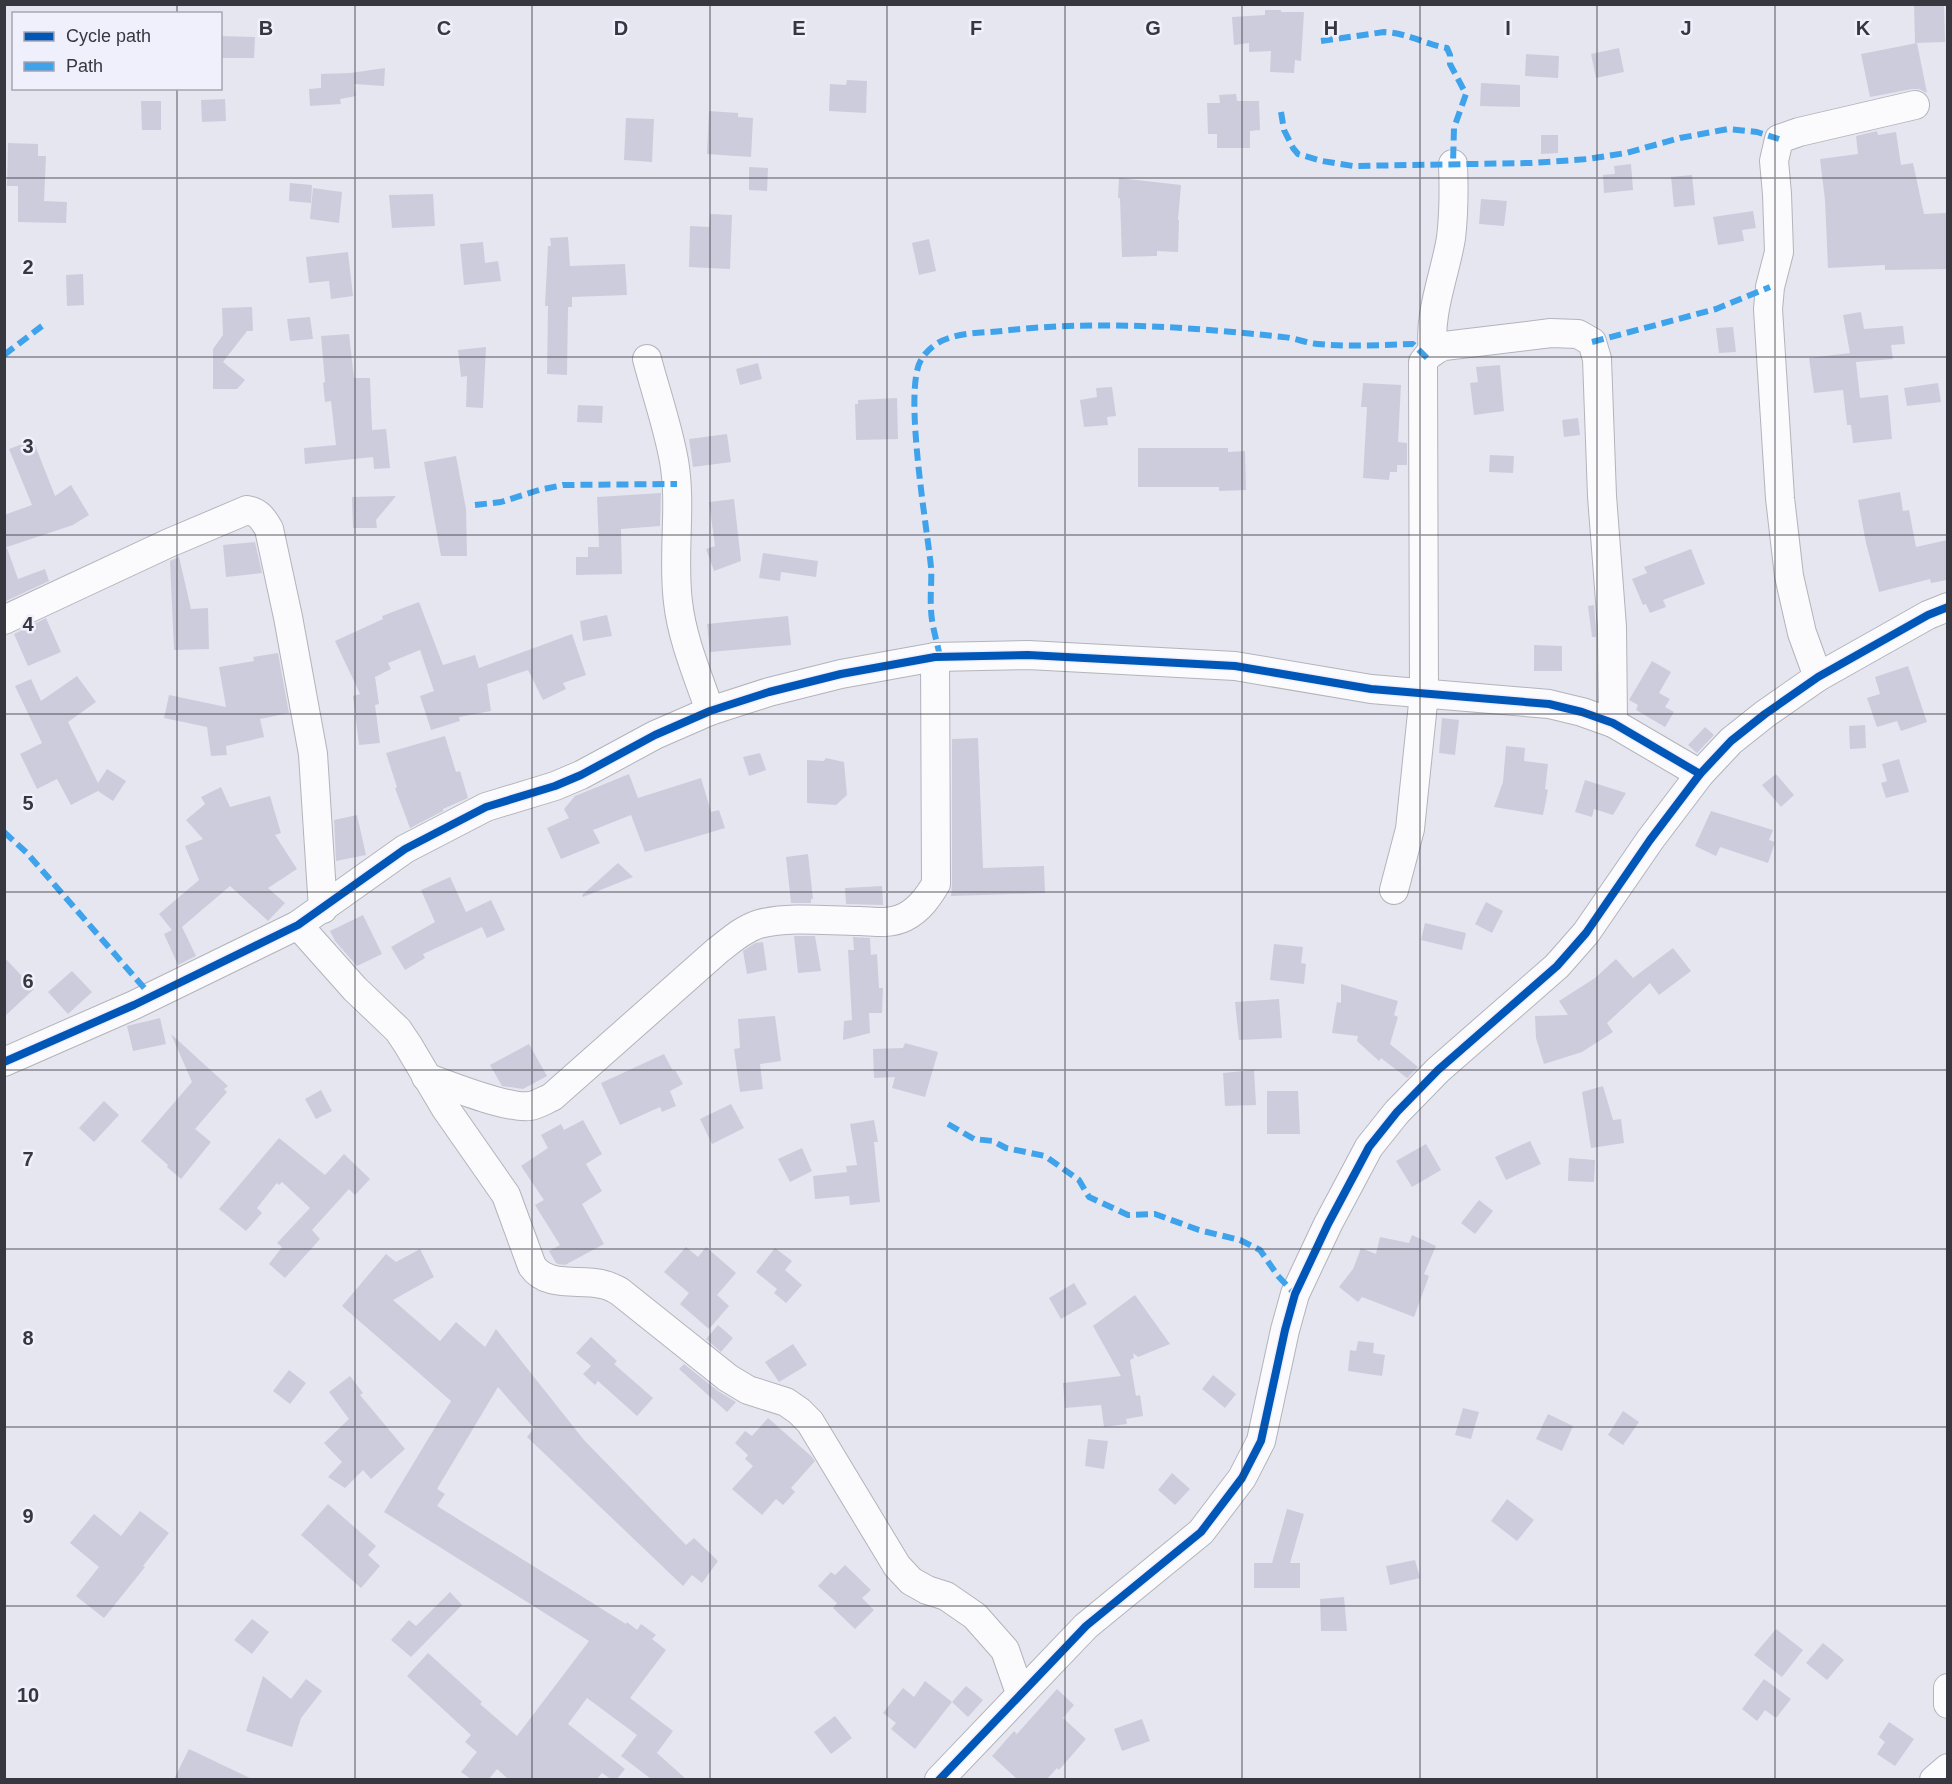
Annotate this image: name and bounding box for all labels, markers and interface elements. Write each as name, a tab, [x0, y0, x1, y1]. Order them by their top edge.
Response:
legend	[12, 12, 222, 90]
text: B	[259, 17, 273, 39]
text: C	[437, 17, 451, 39]
text: D	[614, 17, 628, 39]
text: E	[792, 17, 806, 39]
text: F	[970, 17, 982, 39]
text: G	[1145, 17, 1161, 39]
text: H	[1324, 17, 1338, 39]
text: I	[1505, 17, 1511, 39]
text: J	[1680, 17, 1692, 39]
text: K	[1856, 17, 1871, 39]
text: Cycle path	[66, 26, 151, 46]
text: Path	[66, 56, 103, 76]
text: 2	[22, 256, 34, 278]
text: 3	[22, 435, 34, 457]
text: 4	[22, 613, 34, 635]
text: 5	[22, 792, 34, 814]
text: 6	[22, 970, 34, 992]
text: 7	[22, 1148, 34, 1170]
text: 8	[22, 1327, 34, 1349]
text: 9	[22, 1505, 34, 1527]
text: 10	[17, 1684, 39, 1706]

